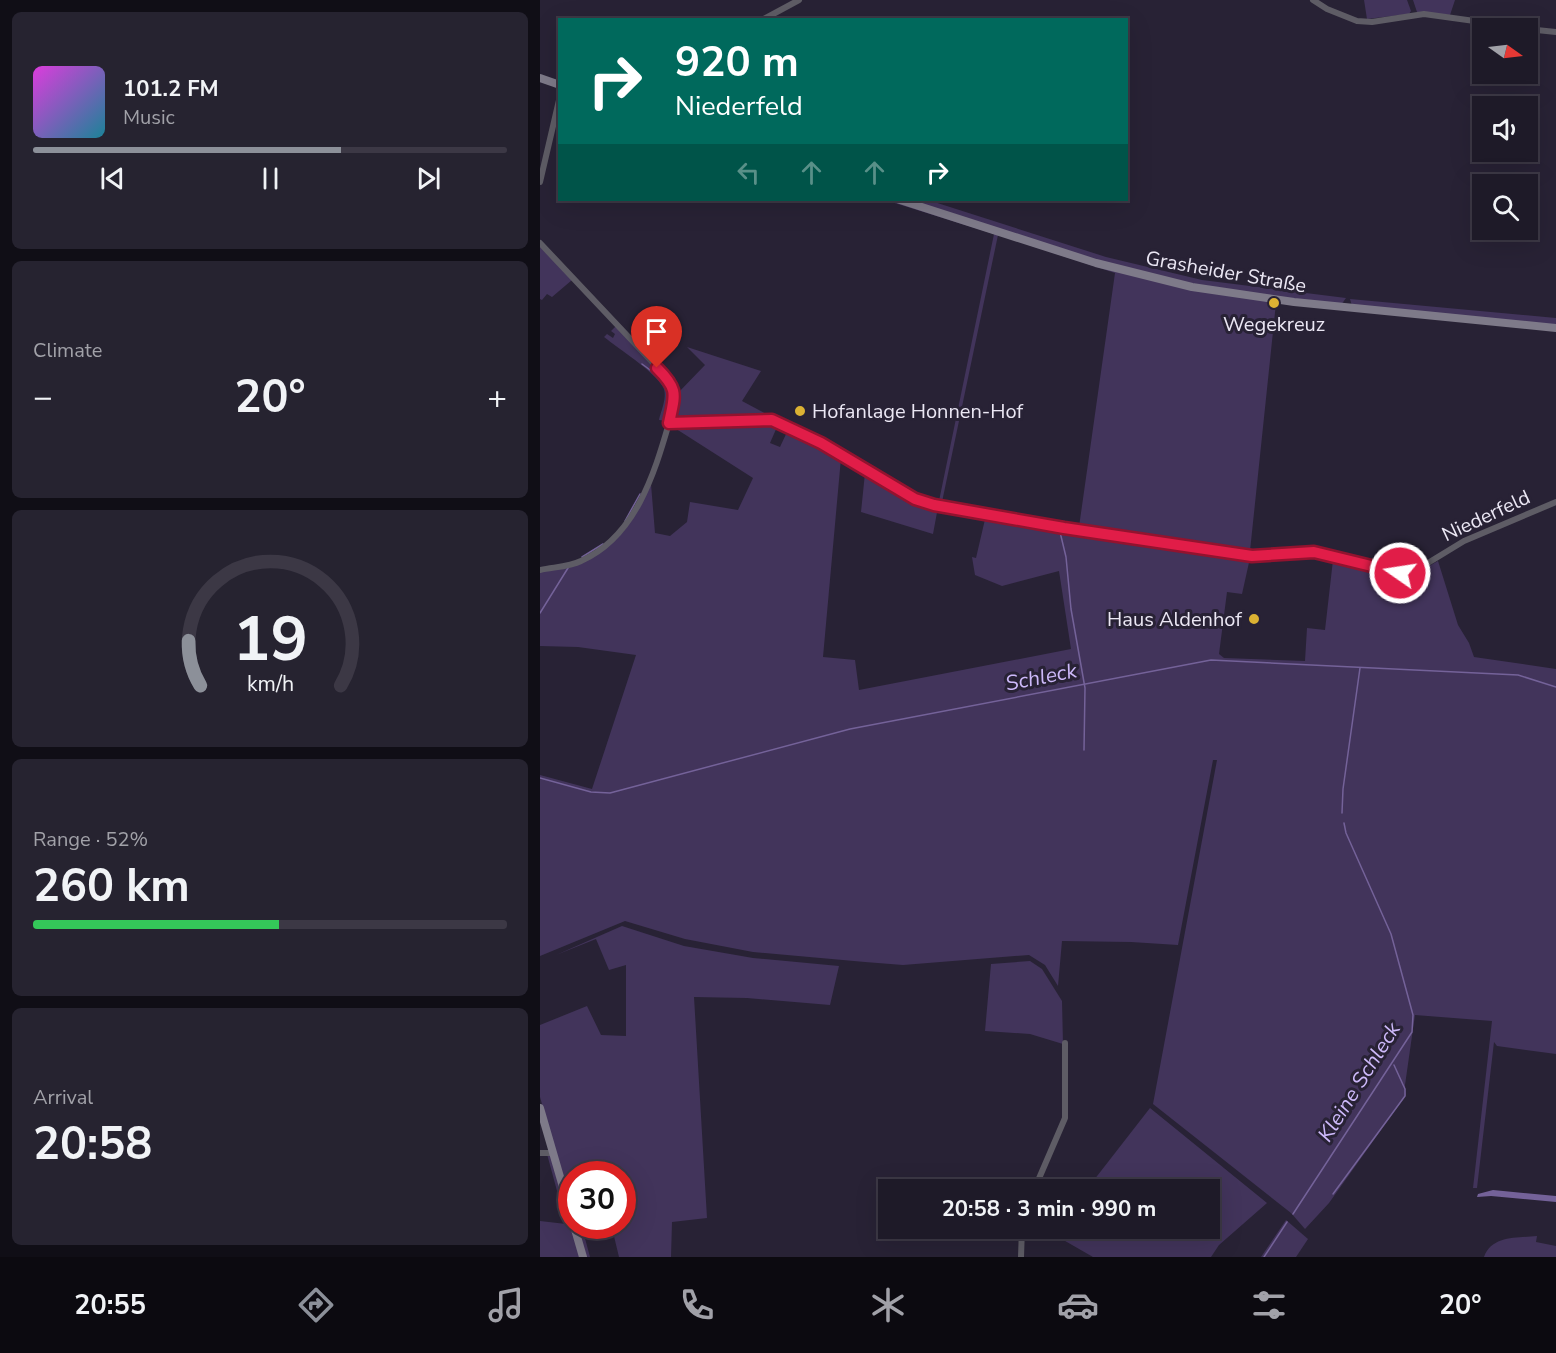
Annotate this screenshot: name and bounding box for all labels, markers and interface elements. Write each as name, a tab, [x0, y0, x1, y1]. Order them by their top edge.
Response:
north arrow	[1472, 18, 1538, 84]
map controls	[1472, 18, 1538, 240]
text: 920 m	[675, 34, 799, 91]
icon: right	[576, 42, 654, 120]
text: 101.2 FM	[123, 74, 219, 104]
text: Niederfeld	[675, 88, 803, 125]
button: sound	[1472, 96, 1538, 162]
text: Music	[123, 104, 175, 131]
icon: left	[732, 156, 765, 189]
icon: ahead	[795, 156, 828, 189]
icon: ahead	[858, 156, 891, 189]
icon: right	[921, 156, 954, 189]
icon: previous	[96, 162, 129, 195]
icon: pause	[254, 162, 287, 195]
icon: next	[412, 162, 445, 195]
button: search	[1472, 174, 1538, 240]
street label: Grasheider Straße	[1143, 245, 1309, 299]
marker: Wegekreuz	[1267, 296, 1281, 310]
pin	[631, 306, 682, 368]
place label: Wegekreuz	[1223, 311, 1325, 338]
icon: arrive	[640, 315, 673, 348]
text: Climate	[33, 337, 102, 364]
text: 20°	[234, 367, 306, 428]
text: −	[33, 375, 53, 420]
text: +	[487, 375, 507, 420]
place label: Hofanlage Honnen-Hof	[812, 398, 1024, 425]
marker: Hofanlage Honnen-Hof	[793, 404, 807, 418]
street label: Niederfeld	[1437, 484, 1535, 548]
position arrow	[1368, 541, 1432, 605]
text: 19	[233, 597, 307, 682]
place label: Haus Aldenhof	[1107, 606, 1242, 633]
marker: Haus Aldenhof	[1247, 612, 1261, 626]
water label: Schleck	[1003, 656, 1080, 698]
text: km/h	[246, 669, 294, 699]
text: Range · 52%	[33, 826, 148, 853]
text: 260 km	[33, 856, 190, 917]
water label: Kleine Schleck	[1311, 1017, 1407, 1147]
text: Arrival	[33, 1084, 93, 1111]
text: 20:58	[33, 1114, 152, 1175]
speed limit sign: 30	[558, 1161, 636, 1239]
text: 20:58 · 3 min · 990 m	[942, 1194, 1156, 1224]
icon: directions	[295, 1284, 337, 1326]
icon: music	[485, 1284, 527, 1326]
icon: phone	[676, 1284, 718, 1326]
icon: climate	[867, 1284, 909, 1326]
icon: car	[1057, 1284, 1099, 1326]
icon: filters	[1248, 1284, 1290, 1326]
text: 20:55	[74, 1287, 146, 1324]
text: 20°	[1439, 1287, 1482, 1324]

